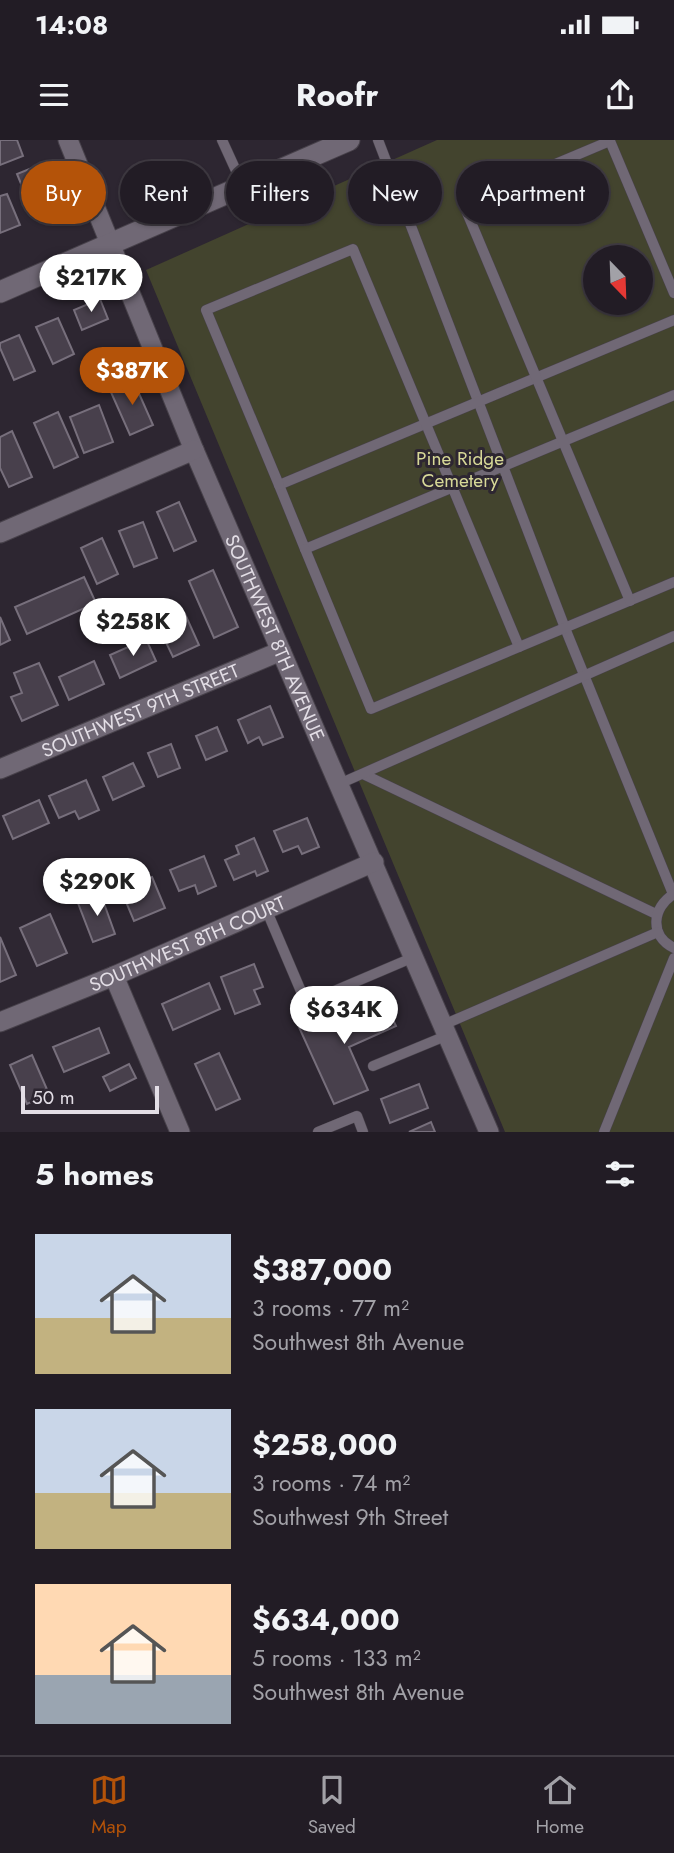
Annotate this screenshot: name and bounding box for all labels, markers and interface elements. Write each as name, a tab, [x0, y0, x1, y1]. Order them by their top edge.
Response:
text: 14:08	[35, 6, 108, 44]
text: Roofr	[296, 72, 378, 118]
icon: menu	[35, 76, 73, 114]
icon: share	[601, 76, 639, 114]
chip: Buy	[21, 161, 106, 224]
chip: Rent	[120, 161, 212, 224]
chip: Filters	[226, 161, 334, 224]
chip: New	[348, 161, 442, 224]
chip: Apartment	[456, 161, 609, 224]
north arrow	[583, 245, 653, 315]
map controls	[583, 245, 653, 315]
pin: $217K	[42, 254, 140, 314]
text: $217K	[55, 260, 127, 294]
pin: $387K	[83, 348, 181, 407]
text: $387K	[96, 353, 168, 387]
park label: Pine Ridge Cemetery	[416, 445, 504, 494]
street label: SOUTHWEST 8TH AVENUE	[219, 530, 332, 745]
pin: $258K	[84, 598, 182, 658]
text: $258K	[96, 604, 170, 638]
street label: SOUTHWEST 9TH STREET	[37, 657, 243, 764]
pin: $290K	[48, 858, 146, 918]
text: $290K	[59, 864, 135, 898]
street label: SOUTHWEST 8TH COURT	[85, 889, 290, 998]
pin: $634K	[295, 986, 393, 1046]
text: $634K	[306, 992, 382, 1026]
scale bar	[21, 1083, 159, 1115]
text: 50 m	[32, 1084, 75, 1111]
text: 5 homes	[35, 1153, 154, 1196]
icon: filters	[601, 1155, 639, 1193]
text: $387,000	[252, 1248, 392, 1291]
icon: home	[91, 1262, 175, 1346]
text: 3 rooms · 77 m²	[252, 1291, 409, 1325]
text: Southwest 8th Avenue	[252, 1325, 464, 1359]
text: $258,000	[252, 1423, 397, 1466]
icon: home	[91, 1437, 175, 1521]
text: 3 rooms · 74 m²	[252, 1466, 410, 1500]
text: Southwest 9th Street	[252, 1500, 448, 1534]
text: $634,000	[252, 1598, 400, 1641]
icon: home	[91, 1612, 175, 1696]
text: 5 rooms · 133 m²	[252, 1641, 421, 1675]
text: Southwest 8th Avenue	[252, 1675, 464, 1709]
tab: Map	[90, 1771, 128, 1840]
tab: Saved	[308, 1771, 356, 1840]
tab: Home	[536, 1771, 584, 1840]

